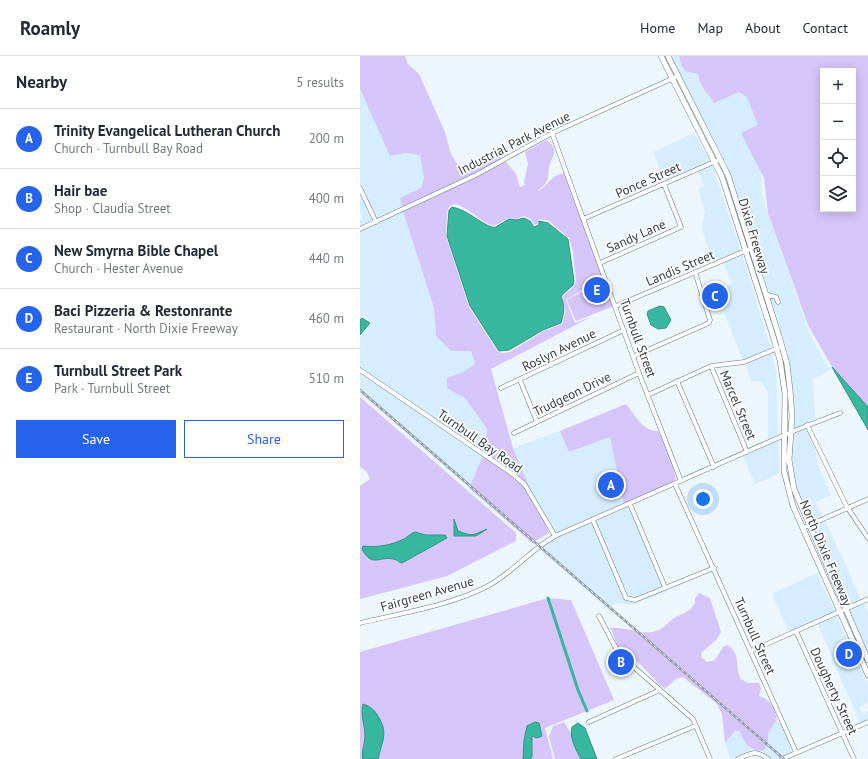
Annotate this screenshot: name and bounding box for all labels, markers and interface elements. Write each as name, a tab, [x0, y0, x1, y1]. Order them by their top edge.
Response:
text: Roamly	[20, 16, 80, 40]
text: Home	[640, 19, 675, 37]
text: Map	[697, 19, 723, 37]
text: About	[745, 19, 781, 37]
text: Contact	[803, 19, 848, 37]
map controls	[820, 68, 856, 212]
button: +	[820, 68, 856, 104]
text: Nearby	[16, 71, 67, 93]
text: 5 results	[296, 74, 344, 91]
button: −	[820, 104, 856, 140]
street label: Industrial Park Avenue	[455, 107, 573, 179]
text: Trinity Evangelical Lutheran Church	[54, 121, 280, 140]
text: A	[25, 130, 33, 147]
text: 200 m	[309, 130, 344, 147]
text: Church · Turnbull Bay Road	[54, 140, 203, 157]
button: locate	[820, 140, 856, 176]
street label: Ponce Street	[613, 158, 684, 202]
button: layers	[820, 176, 856, 212]
text: Hair bae	[54, 181, 107, 200]
text: B	[25, 190, 33, 207]
text: 400 m	[309, 190, 344, 207]
street label: Dixie Freeway	[734, 196, 774, 276]
text: Shop · Claudia Street	[54, 200, 171, 217]
street label: Sandy Lane	[604, 215, 668, 257]
text: New Smyrna Bible Chapel	[54, 241, 218, 260]
street label: Landis Street	[643, 246, 717, 290]
text: C	[25, 250, 33, 267]
text: 440 m	[309, 250, 344, 267]
text: Church · Hester Avenue	[54, 260, 183, 277]
pin: E	[584, 275, 610, 305]
pin: C	[702, 281, 728, 311]
street label: Turnbull Street	[616, 296, 660, 380]
text: Baci Pizzeria & Restonrante	[54, 301, 232, 320]
text: D	[25, 310, 33, 327]
text: 460 m	[309, 310, 344, 327]
text: Restaurant · North Dixie Freeway	[54, 320, 238, 337]
street label: Roslyn Avenue	[519, 325, 599, 375]
text: Turnbull Street Park	[54, 361, 182, 380]
street label: Trudgeon Drive	[530, 368, 614, 420]
street label: Marcel Street	[716, 368, 760, 443]
text: E	[26, 370, 32, 387]
text: 510 m	[309, 370, 344, 387]
text: Park · Turnbull Street	[54, 380, 170, 397]
street label: Turnbull Bay Road	[434, 405, 526, 477]
button: Save	[16, 420, 176, 458]
button: Share	[184, 420, 344, 458]
pin: A	[598, 470, 624, 500]
your location	[693, 489, 713, 509]
street label: North Dixie Freeway	[796, 497, 856, 609]
street label: Fairgreen Avenue	[378, 573, 476, 615]
street label: Turnbull Street	[730, 595, 780, 678]
pin: D	[836, 639, 862, 669]
street label: Dougherty Street	[807, 645, 861, 737]
pin: B	[608, 647, 634, 677]

